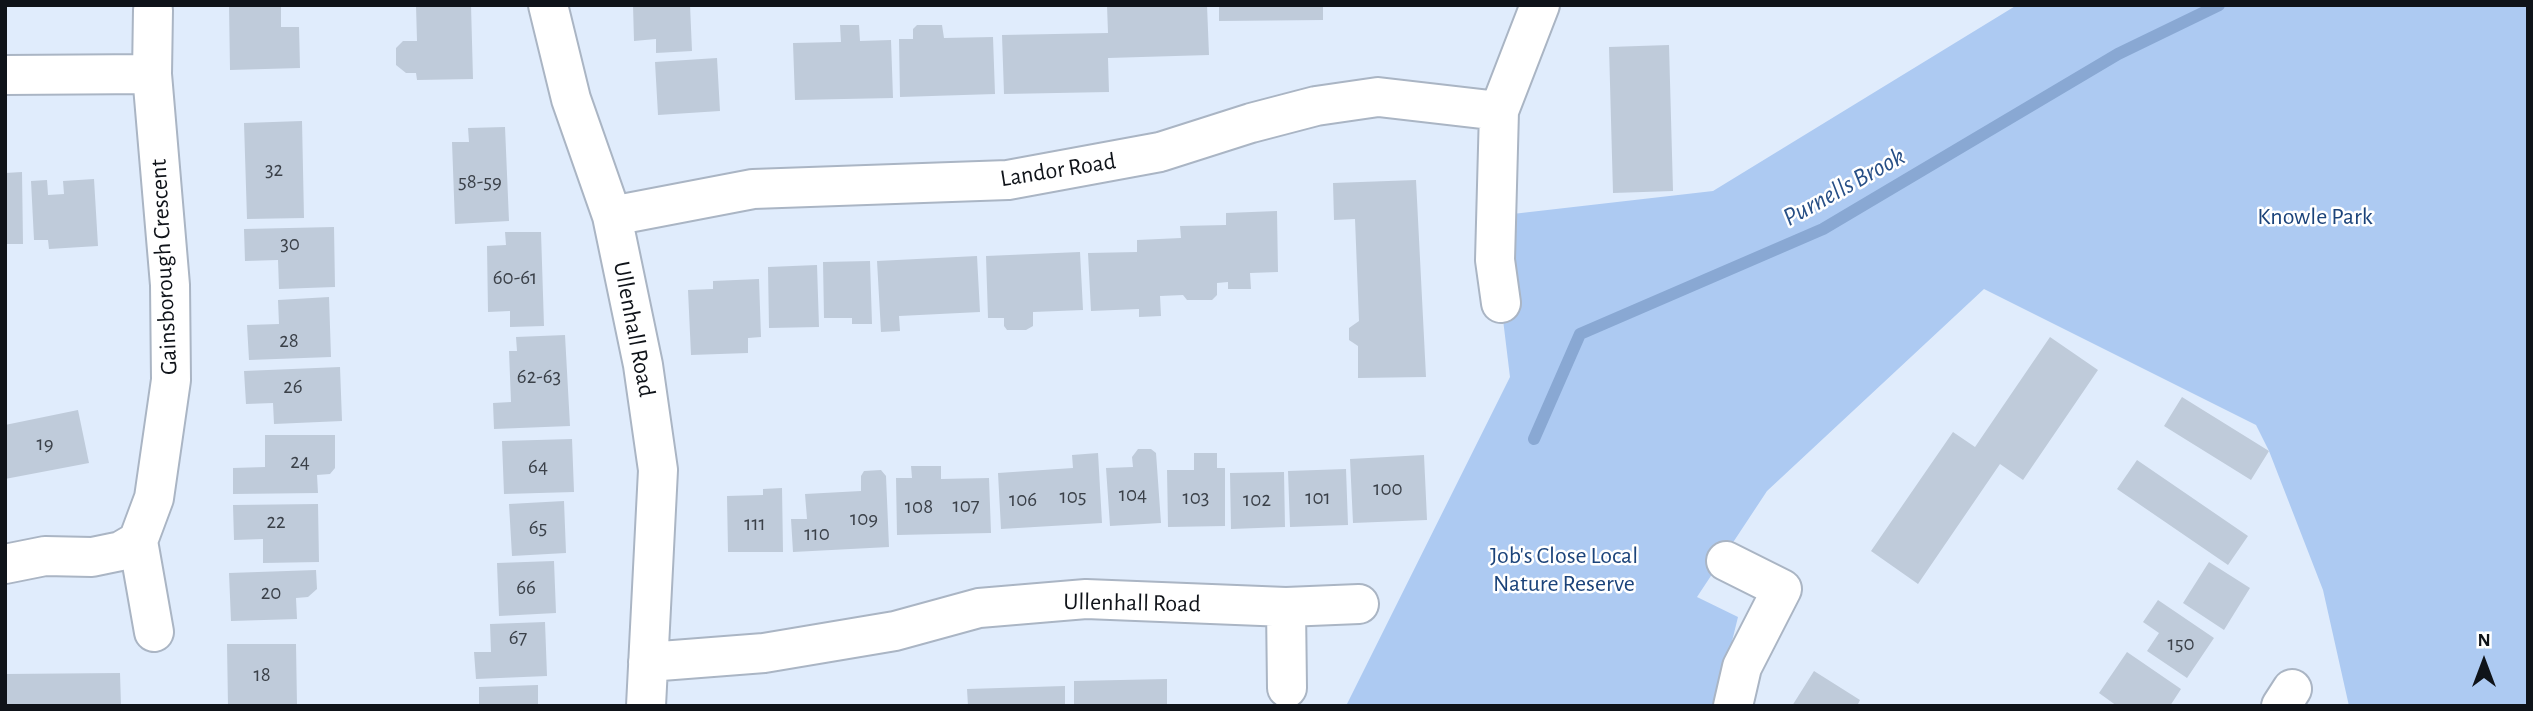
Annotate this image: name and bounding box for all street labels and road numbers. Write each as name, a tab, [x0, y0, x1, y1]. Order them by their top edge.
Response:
street label: Landor Road	[998, 147, 1118, 193]
street label: Gainsborough Crescent	[144, 158, 184, 376]
street label: Ullenhall Road	[607, 259, 661, 399]
street label: Ullenhall Road	[1063, 587, 1201, 619]

